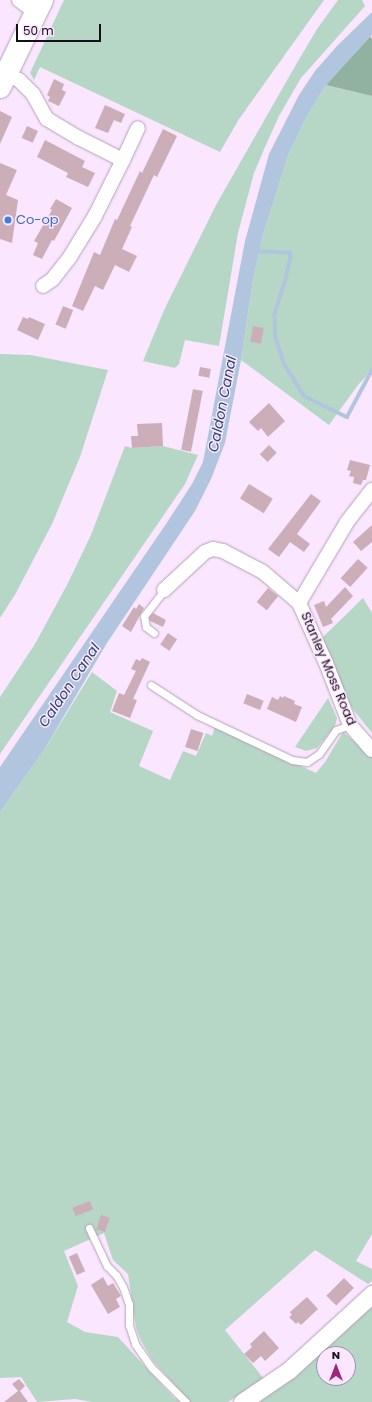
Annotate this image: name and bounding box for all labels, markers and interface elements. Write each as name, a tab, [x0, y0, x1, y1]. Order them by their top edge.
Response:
scale bar	[18, 16, 103, 42]
text: 50 m	[23, 22, 54, 39]
place label: Co-op	[16, 212, 59, 228]
marker: Co-op	[3, 215, 13, 225]
water label: Caldon Canal	[204, 355, 240, 453]
street label: Stanley Moss Road	[297, 610, 359, 728]
water label: Caldon Canal	[35, 640, 103, 730]
north arrow	[316, 1346, 356, 1386]
text: N	[332, 1347, 340, 1363]

